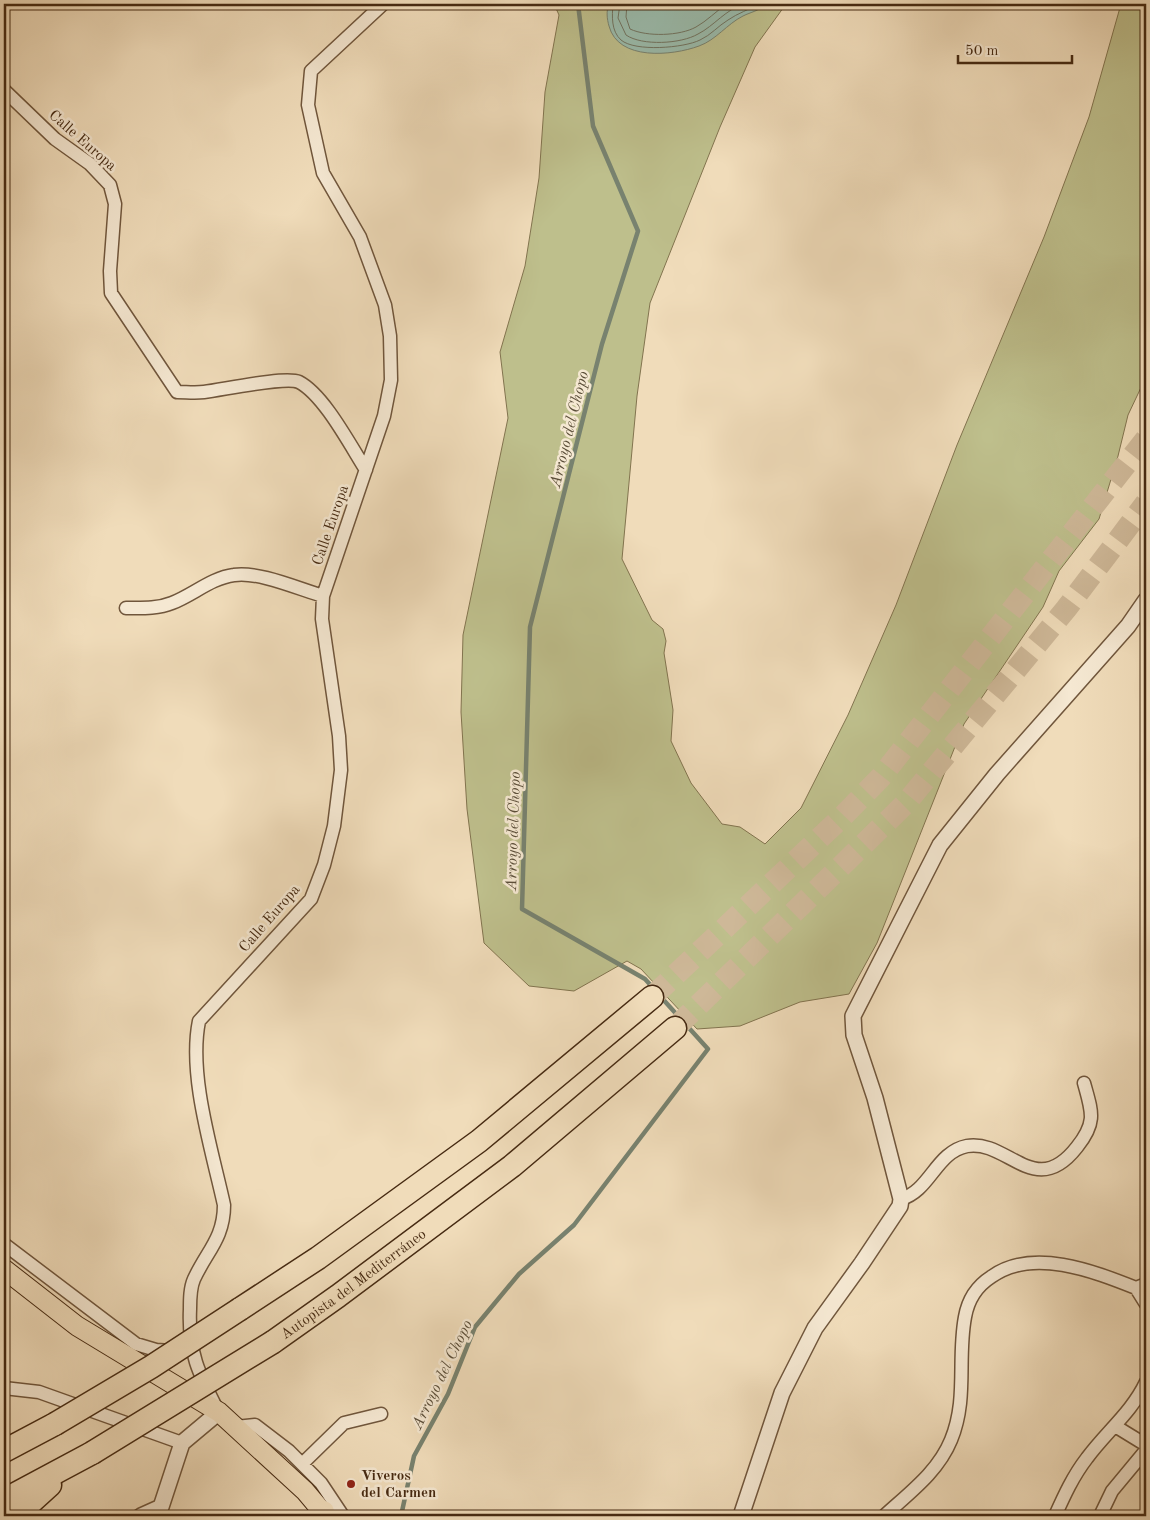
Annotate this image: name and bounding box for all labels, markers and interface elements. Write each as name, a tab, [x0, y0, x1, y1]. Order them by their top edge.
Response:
scale bar	[958, 32, 1071, 64]
text: 50 m	[965, 44, 999, 59]
street label: Calle Europa	[45, 108, 119, 175]
water label: Arroyo del Chopo	[547, 370, 592, 490]
street label: Calle Europa	[311, 483, 352, 568]
water label: Arroyo del Chopo	[504, 771, 524, 892]
street label: Calle Europa	[237, 882, 304, 956]
street label: Autopista del Mediterráneo	[278, 1227, 429, 1343]
water label: Arroyo del Chopo	[409, 1318, 476, 1433]
place label: Viveros del Carmen	[361, 1469, 436, 1501]
marker: Viveros del Carmen	[345, 1478, 357, 1490]

